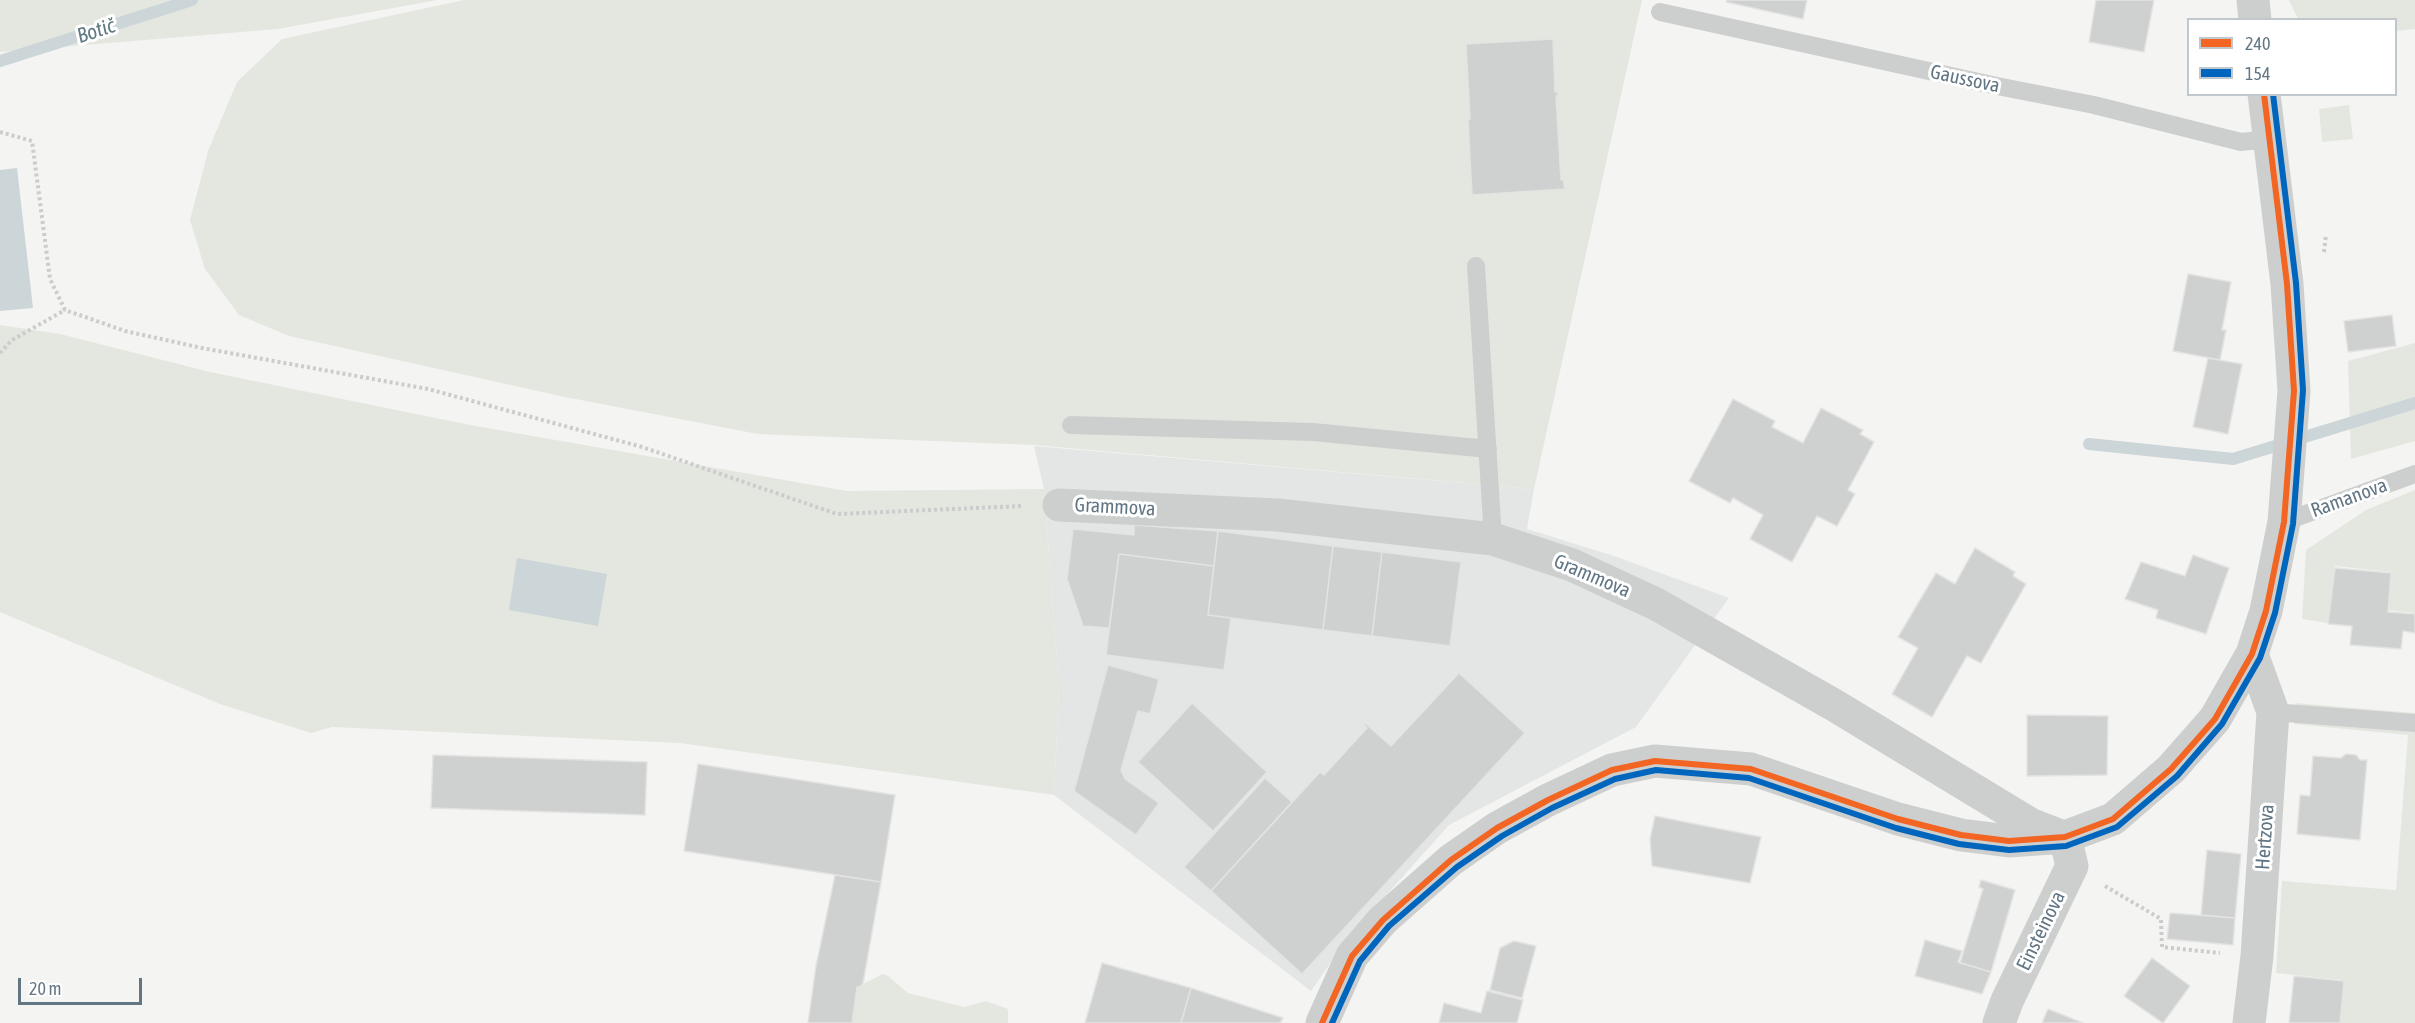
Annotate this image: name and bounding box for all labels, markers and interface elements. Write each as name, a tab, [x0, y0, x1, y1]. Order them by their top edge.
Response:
water label: Botič	[74, 13, 118, 49]
legend	[2187, 18, 2397, 96]
text: 240	[2245, 33, 2270, 54]
street label: Gaussova	[1928, 60, 2002, 98]
text: 154	[2245, 63, 2270, 84]
street label: Ramanova	[2308, 473, 2390, 523]
street label: Grammova	[1074, 493, 1156, 521]
street label: Grammova	[1550, 549, 1634, 603]
street label: Hertzova	[2251, 803, 2279, 871]
street label: Einsteinova	[2012, 887, 2070, 975]
scale bar	[21, 966, 146, 1004]
text: 20 m	[29, 978, 61, 999]

